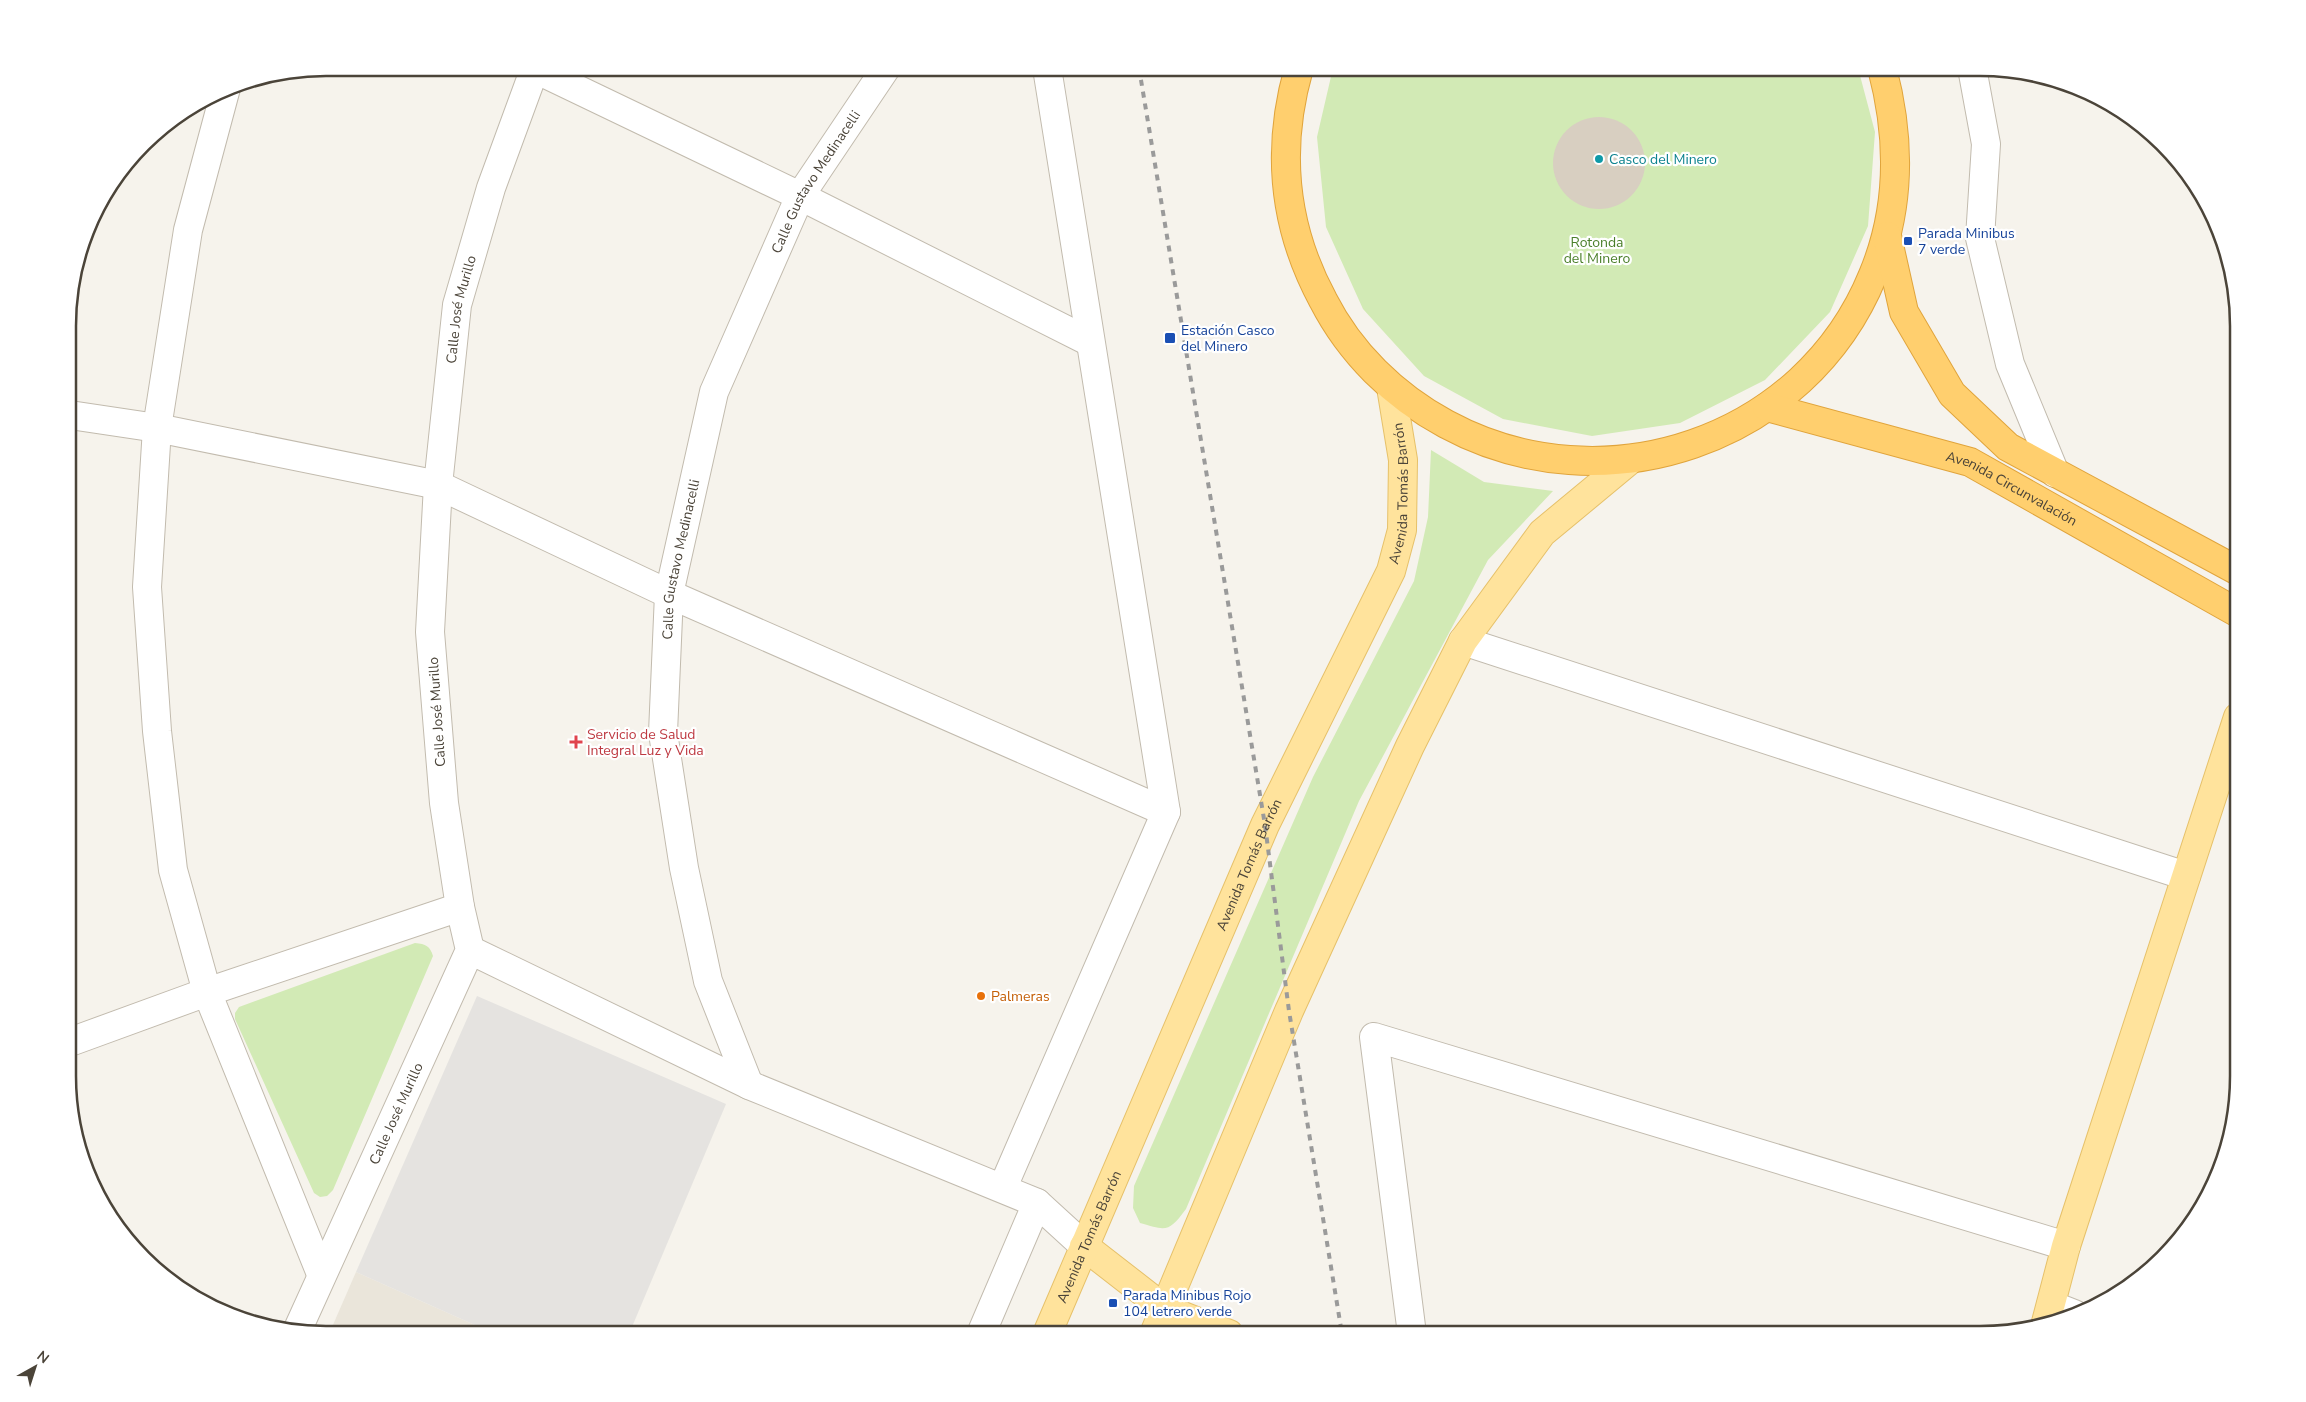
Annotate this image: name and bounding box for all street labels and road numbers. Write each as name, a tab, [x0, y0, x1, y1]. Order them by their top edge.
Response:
street label: Calle Gustavo Medinacelli	[767, 106, 864, 256]
street label: Calle José Murillo	[441, 253, 481, 364]
street label: Avenida Tomás Barrón	[1384, 422, 1413, 566]
street label: Avenida Circunvalación	[1944, 446, 2081, 530]
street label: Calle Gustavo Medinacelli	[658, 477, 704, 640]
street label: Calle José Murillo	[424, 656, 450, 768]
street label: Avenida Tomás Barrón	[1211, 795, 1286, 933]
street label: Calle José Murillo	[364, 1059, 427, 1167]
street label: Avenida Tomás Barrón	[1052, 1167, 1125, 1306]

